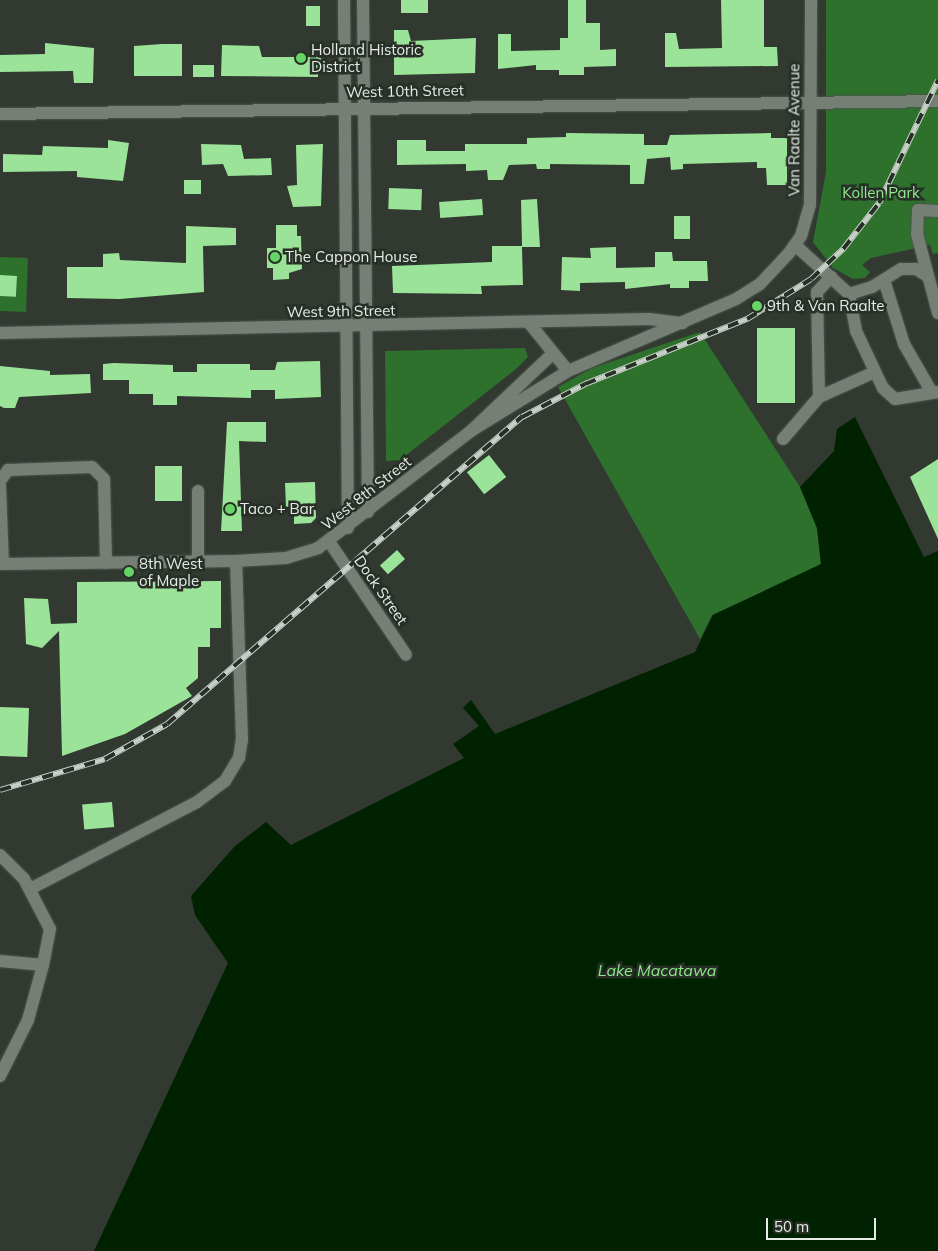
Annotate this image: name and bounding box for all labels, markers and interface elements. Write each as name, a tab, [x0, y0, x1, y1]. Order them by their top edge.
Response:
place label: Holland Historic District	[311, 40, 422, 75]
marker: Holland Historic District	[295, 52, 307, 64]
street label: Van Raalte Avenue	[785, 64, 803, 196]
street label: West 10th Street	[346, 81, 464, 101]
park label: Kollen Park	[842, 184, 920, 202]
place label: The Cappon House	[285, 248, 418, 266]
marker: The Cappon House	[269, 251, 281, 263]
place label: 9th & Van Raalte	[767, 297, 885, 315]
marker: 9th & Van Raalte	[751, 300, 763, 312]
street label: West 9th Street	[286, 301, 396, 321]
street label: West 8th Street	[318, 452, 414, 534]
place label: Taco + Bar	[240, 500, 314, 518]
marker: Taco + Bar	[224, 503, 236, 515]
street label: Dock Street	[351, 552, 411, 628]
place label: 8th West of Maple	[139, 554, 203, 589]
marker: 8th West of Maple	[123, 566, 135, 578]
water label: Lake Macatawa	[598, 960, 716, 980]
scale bar	[768, 1208, 878, 1240]
text: 50 m	[774, 1217, 809, 1236]

